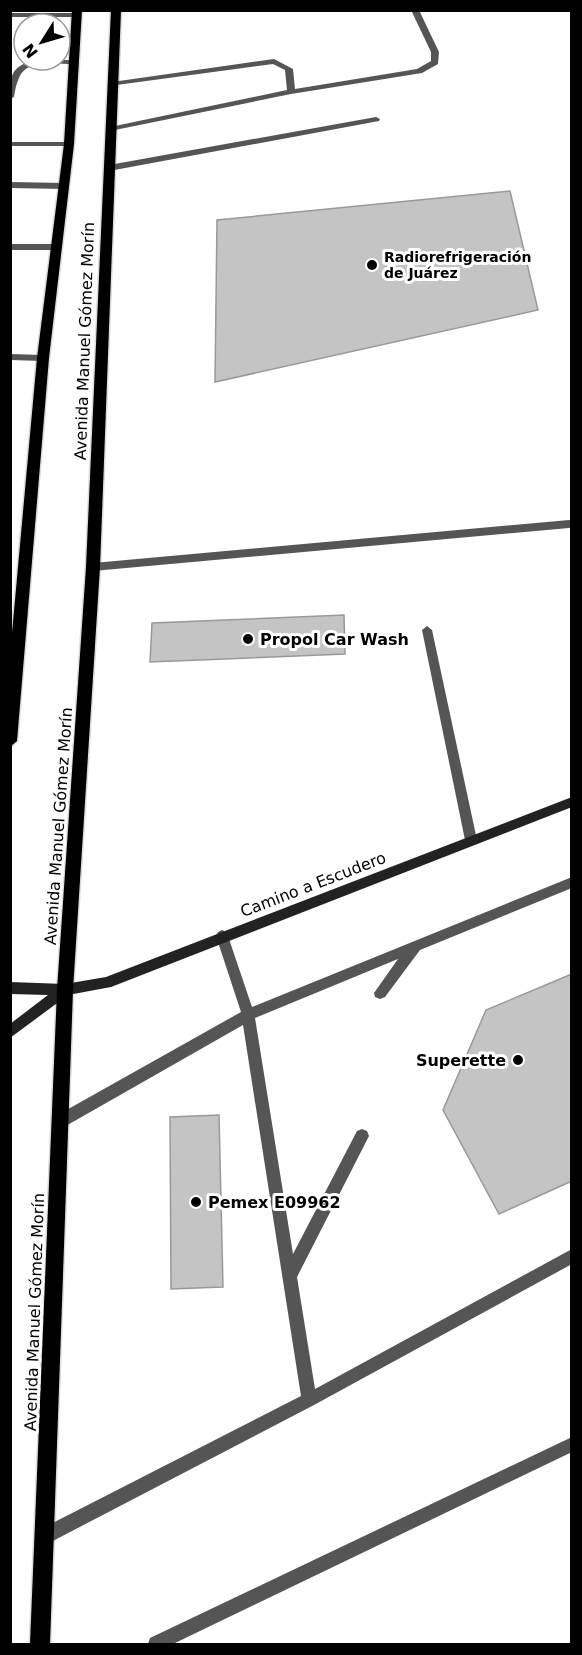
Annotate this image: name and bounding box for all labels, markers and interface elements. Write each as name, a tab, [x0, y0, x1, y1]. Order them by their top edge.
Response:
north arrow	[12, 12, 72, 72]
text: N	[19, 40, 42, 62]
street label: Avenida Manuel Gómez Morín	[71, 222, 98, 460]
place label: Radiorefrigeración de Juárez	[384, 249, 531, 281]
marker: Radiorefrigeración de Juárez	[365, 258, 379, 272]
place label: Propol Car Wash	[260, 630, 409, 649]
marker: Propol Car Wash	[241, 632, 255, 646]
street label: Avenida Manuel Gómez Morín	[41, 707, 76, 945]
street label: Camino a Escudero	[238, 848, 389, 921]
place label: Superette	[416, 1051, 506, 1070]
marker: Superette	[511, 1053, 525, 1067]
street label: Avenida Manuel Gómez Morín	[21, 1193, 48, 1431]
place label: Pemex E09962	[208, 1193, 341, 1212]
marker: Pemex E09962	[189, 1195, 203, 1209]

